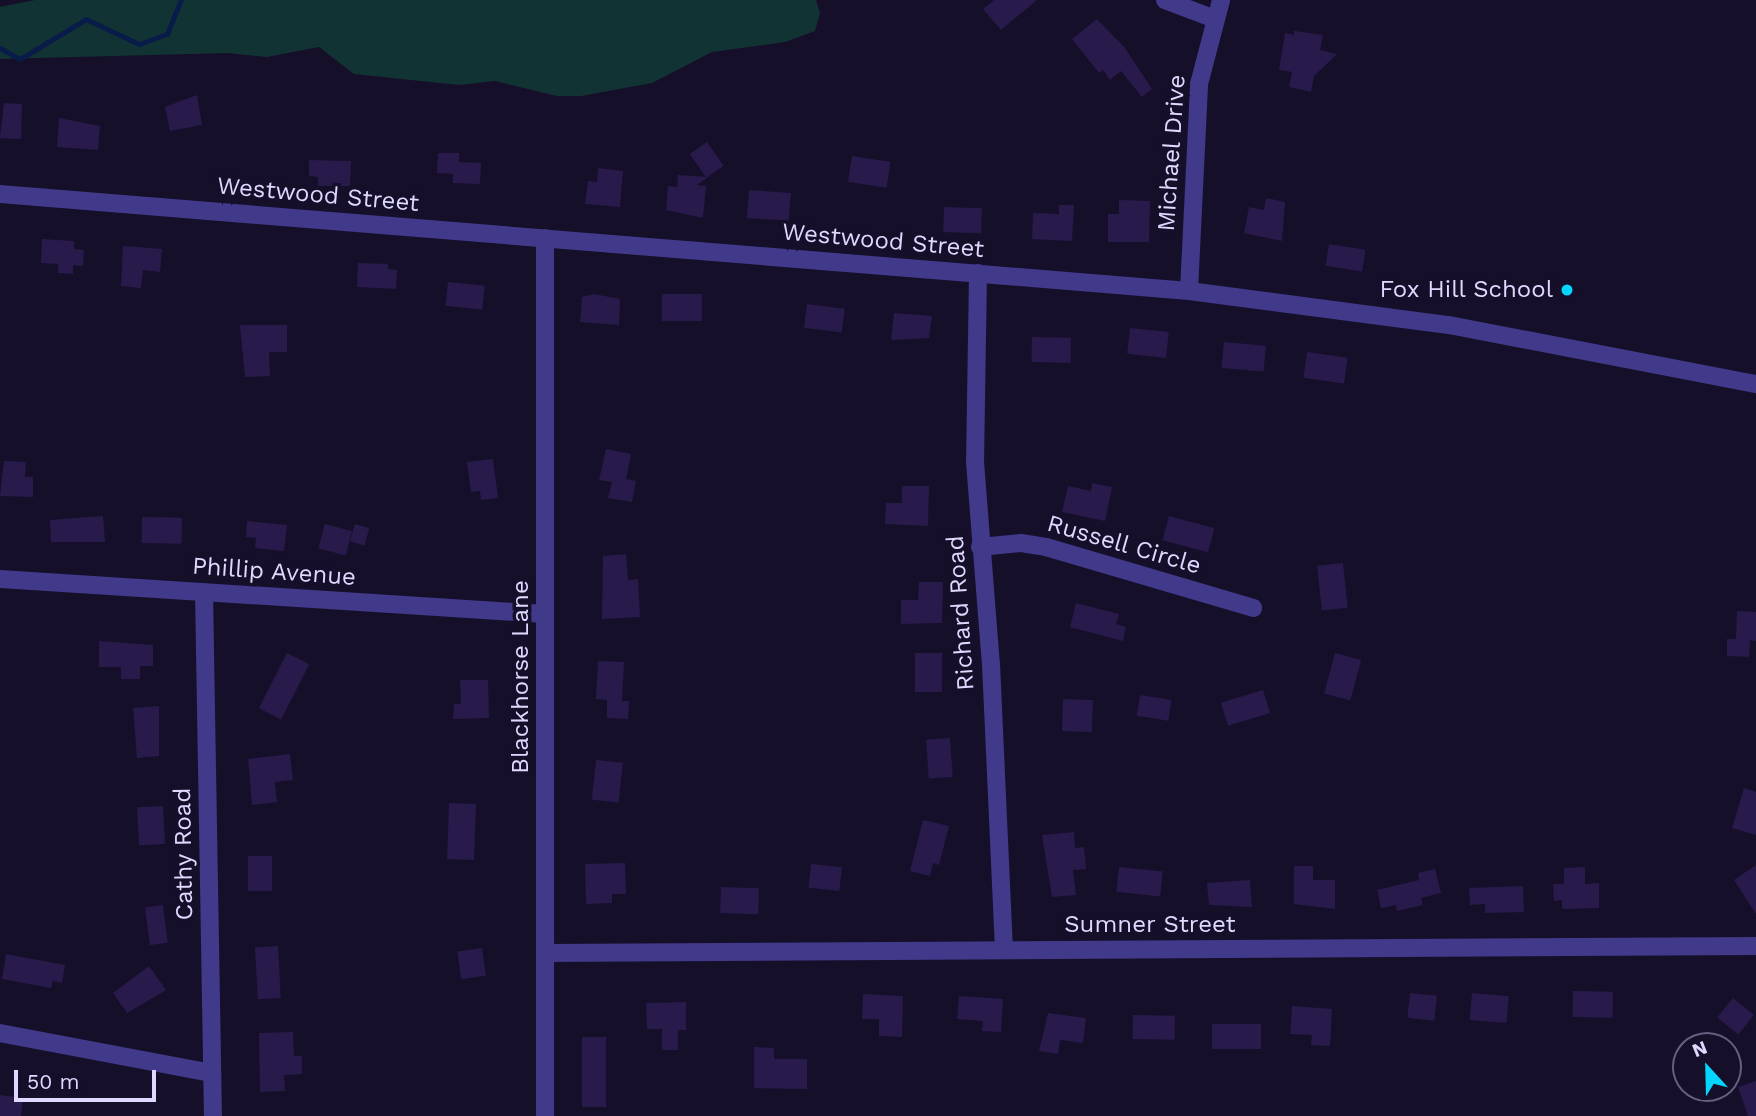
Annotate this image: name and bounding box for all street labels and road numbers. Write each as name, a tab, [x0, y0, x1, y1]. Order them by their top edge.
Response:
street label: Michael Drive	[1152, 73, 1192, 233]
street label: Westwood Street	[216, 172, 420, 218]
street label: Westwood Street	[781, 218, 985, 264]
street label: Russell Circle	[1043, 509, 1205, 581]
street label: Richard Road	[941, 535, 981, 691]
street label: Phillip Avenue	[191, 552, 357, 592]
street label: Blackhorse Lane	[507, 580, 535, 774]
street label: Cathy Road	[168, 787, 200, 921]
street label: Sumner Street	[1064, 911, 1236, 939]

